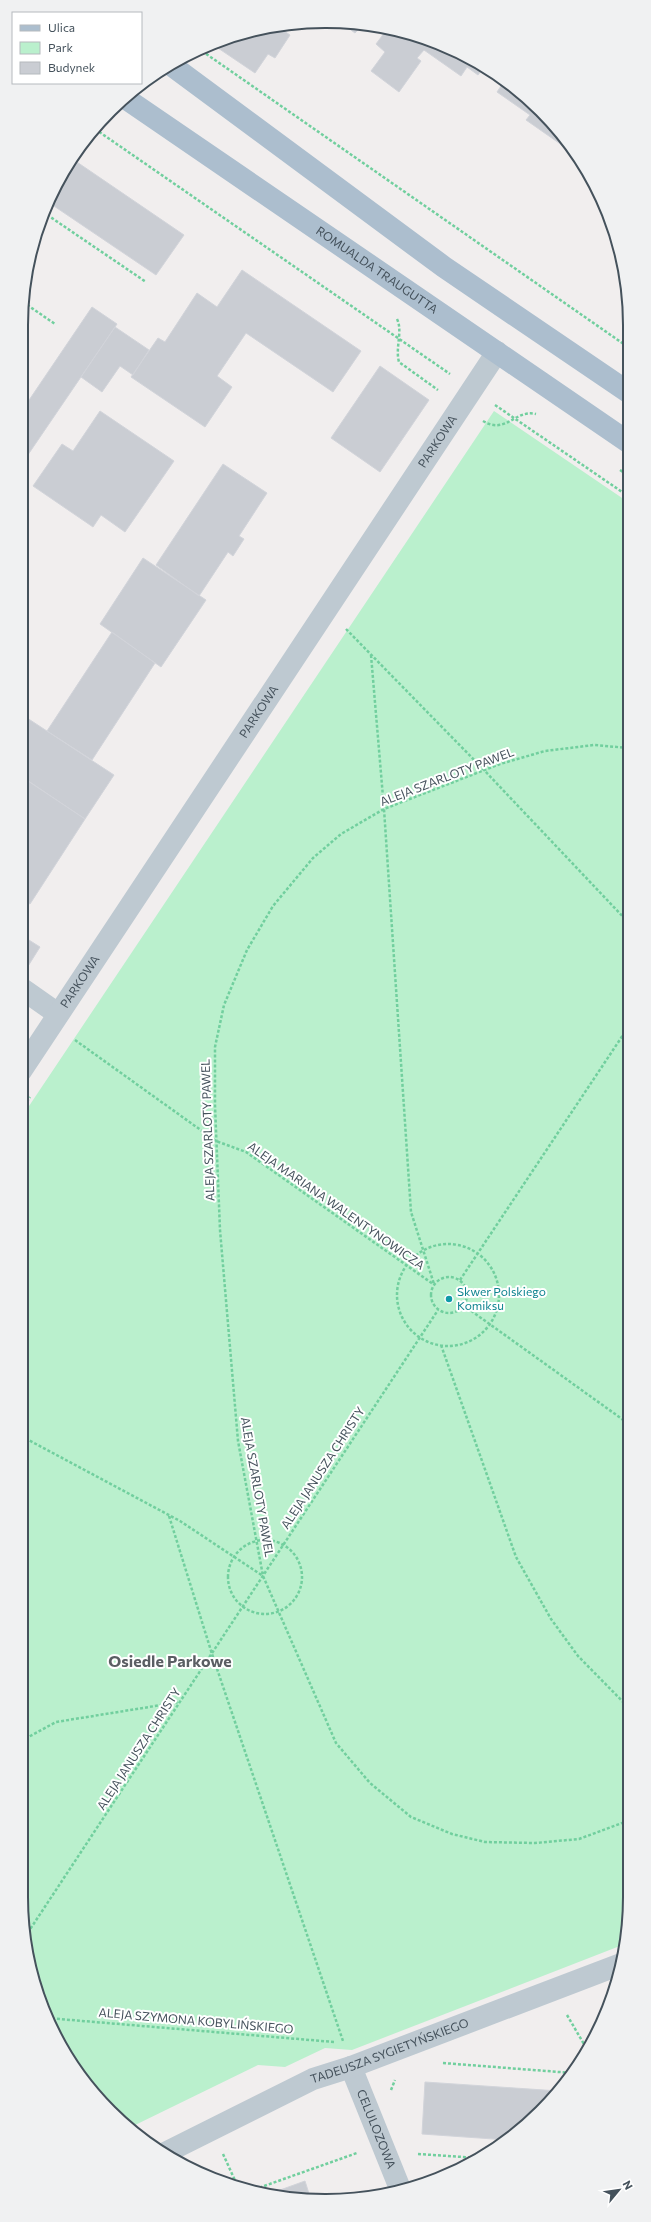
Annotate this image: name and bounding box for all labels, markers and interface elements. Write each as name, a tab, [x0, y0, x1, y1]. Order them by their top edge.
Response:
legend	[12, 12, 142, 84]
text: Ulica	[48, 20, 75, 34]
text: Park	[48, 40, 74, 54]
text: Budynek	[48, 60, 96, 74]
street label: ROMUALDA TRAUGUTTA	[314, 223, 441, 316]
street label: PARKOWA	[415, 412, 459, 470]
street label: PARKOWA	[236, 682, 281, 740]
street label: ALEJA SZARLOTY PAWEL	[378, 744, 516, 809]
street label: PARKOWA	[57, 952, 102, 1010]
street label: ALEJA SZARLOTY PAWEL	[198, 1059, 217, 1201]
street label: ALEJA MARIANA WALENTYNOWICZA	[245, 1139, 428, 1273]
place label: Skwer Polskiego Komiksu	[457, 1284, 546, 1312]
marker: Skwer Polskiego Komiksu	[444, 1294, 454, 1304]
street label: ALEJA JANUSZA CHRISTY	[277, 1404, 368, 1532]
street label: ALEJA SZARLOTY PAWEL	[238, 1416, 277, 1558]
district label: Osiedle Parkowe	[108, 1651, 232, 1670]
street label: ALEJA JANUSZA CHRISTY	[93, 1685, 184, 1813]
street label: ALEJA SZYMONA KOBYLIŃSKIEGO	[98, 2005, 294, 2037]
street label: TADEUSZA SYGIETYŃSKIEGO	[308, 2015, 471, 2085]
street label: CELULOZOWA	[355, 2087, 399, 2170]
north arrow	[599, 2170, 639, 2210]
text: N	[620, 2178, 636, 2192]

